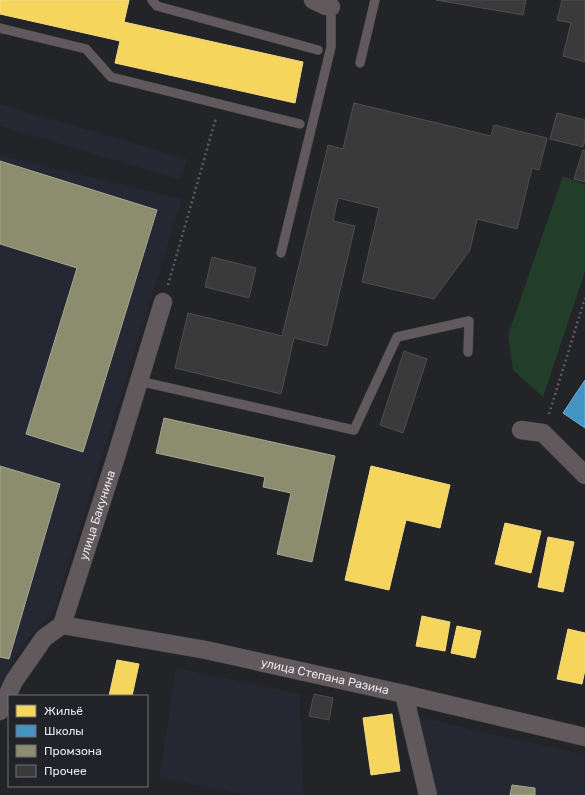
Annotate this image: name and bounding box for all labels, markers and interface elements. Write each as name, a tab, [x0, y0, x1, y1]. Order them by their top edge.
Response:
street label: улица Бакунина	[76, 469, 118, 562]
street label: улица Степана Разина	[260, 655, 390, 697]
legend	[8, 695, 148, 787]
text: Жильё	[44, 704, 83, 718]
text: Школы	[44, 724, 84, 738]
text: Промзона	[44, 744, 102, 758]
text: Прочее	[44, 764, 87, 778]

